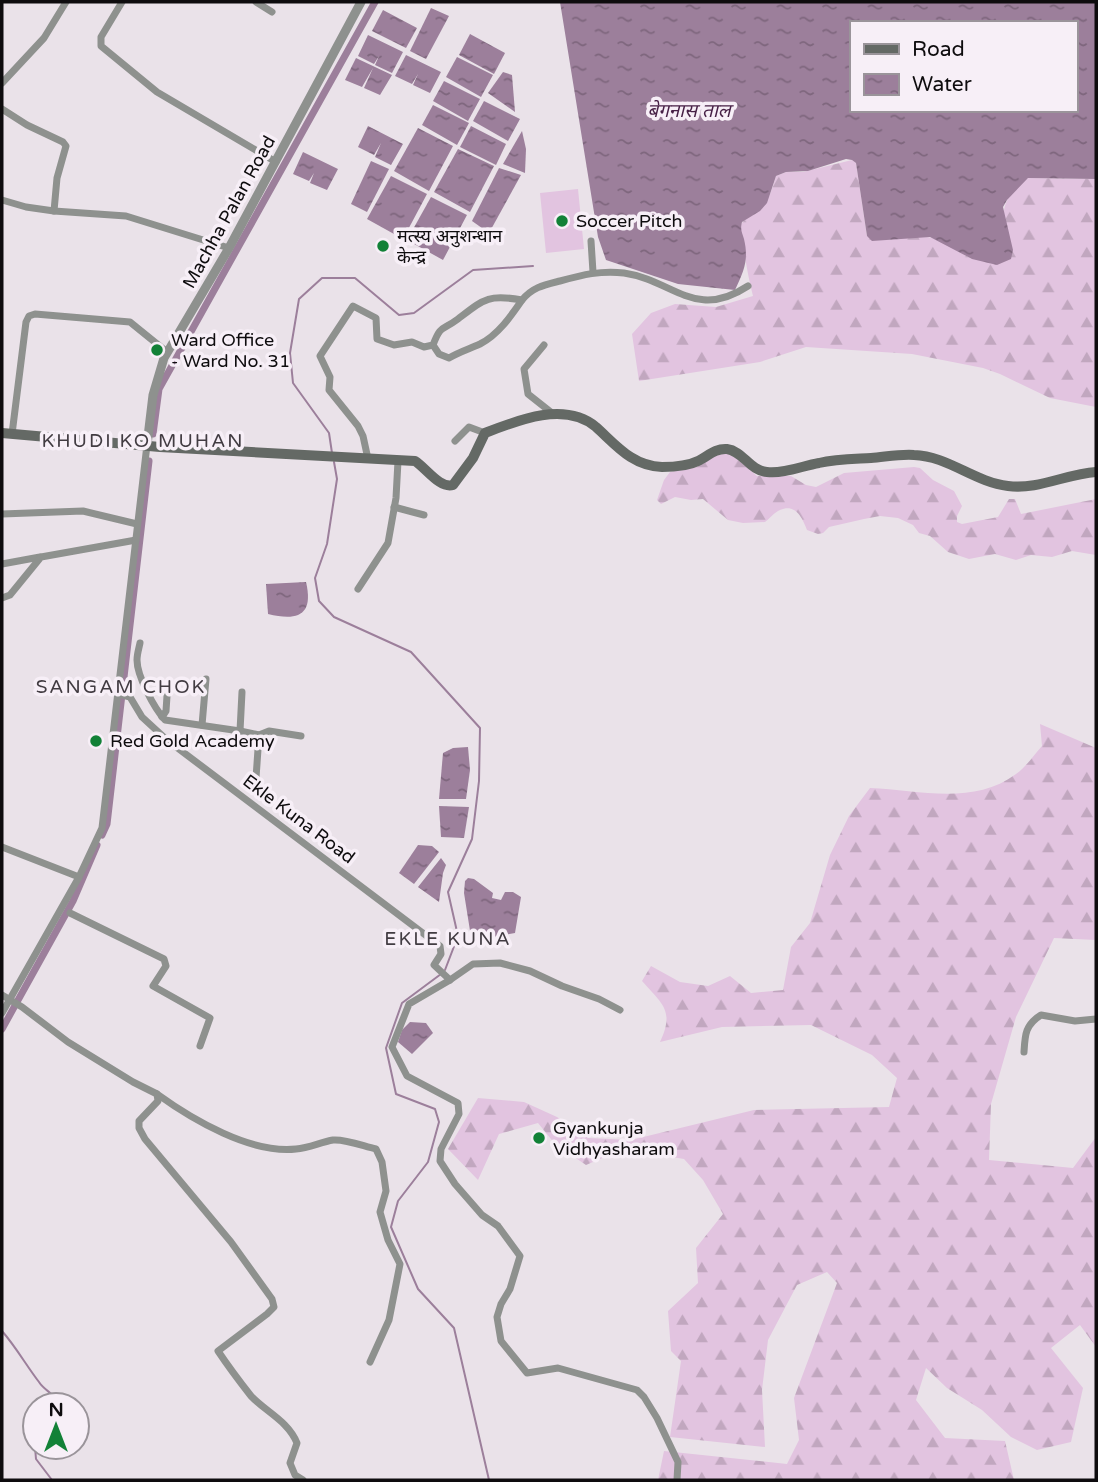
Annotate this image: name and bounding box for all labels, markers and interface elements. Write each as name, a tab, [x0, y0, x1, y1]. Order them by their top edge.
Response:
legend	[850, 21, 1077, 112]
text: Road	[912, 37, 965, 62]
text: Water	[912, 72, 972, 97]
water label: बेगनास ताल	[647, 99, 735, 122]
street label: Machha Palan Road	[178, 132, 280, 292]
place label: Soccer Pitch	[576, 210, 683, 232]
marker: Soccer Pitch	[554, 213, 570, 229]
place label: मत्स्य अनुशन्धान केन्द्र	[397, 225, 503, 268]
marker: मत्स्य अनुशन्धान केन्द्र	[375, 238, 391, 254]
place label: Ward Office - Ward No. 31	[171, 329, 290, 372]
marker: Ward Office - Ward No. 31	[149, 342, 165, 358]
district label: KHUDI KO MUHAN	[41, 430, 245, 452]
district label: SANGAM CHOK	[36, 676, 206, 698]
place label: Red Gold Academy	[110, 730, 275, 752]
marker: Red Gold Academy	[88, 733, 104, 749]
street label: Ekle Kuna Road	[239, 770, 359, 868]
district label: EKLE KUNA	[384, 928, 512, 950]
place label: Gyankunja Vidhyasharam	[553, 1117, 675, 1160]
marker: Gyankunja Vidhyasharam	[531, 1130, 547, 1146]
north arrow	[21, 1391, 91, 1461]
text: N	[48, 1399, 64, 1421]

